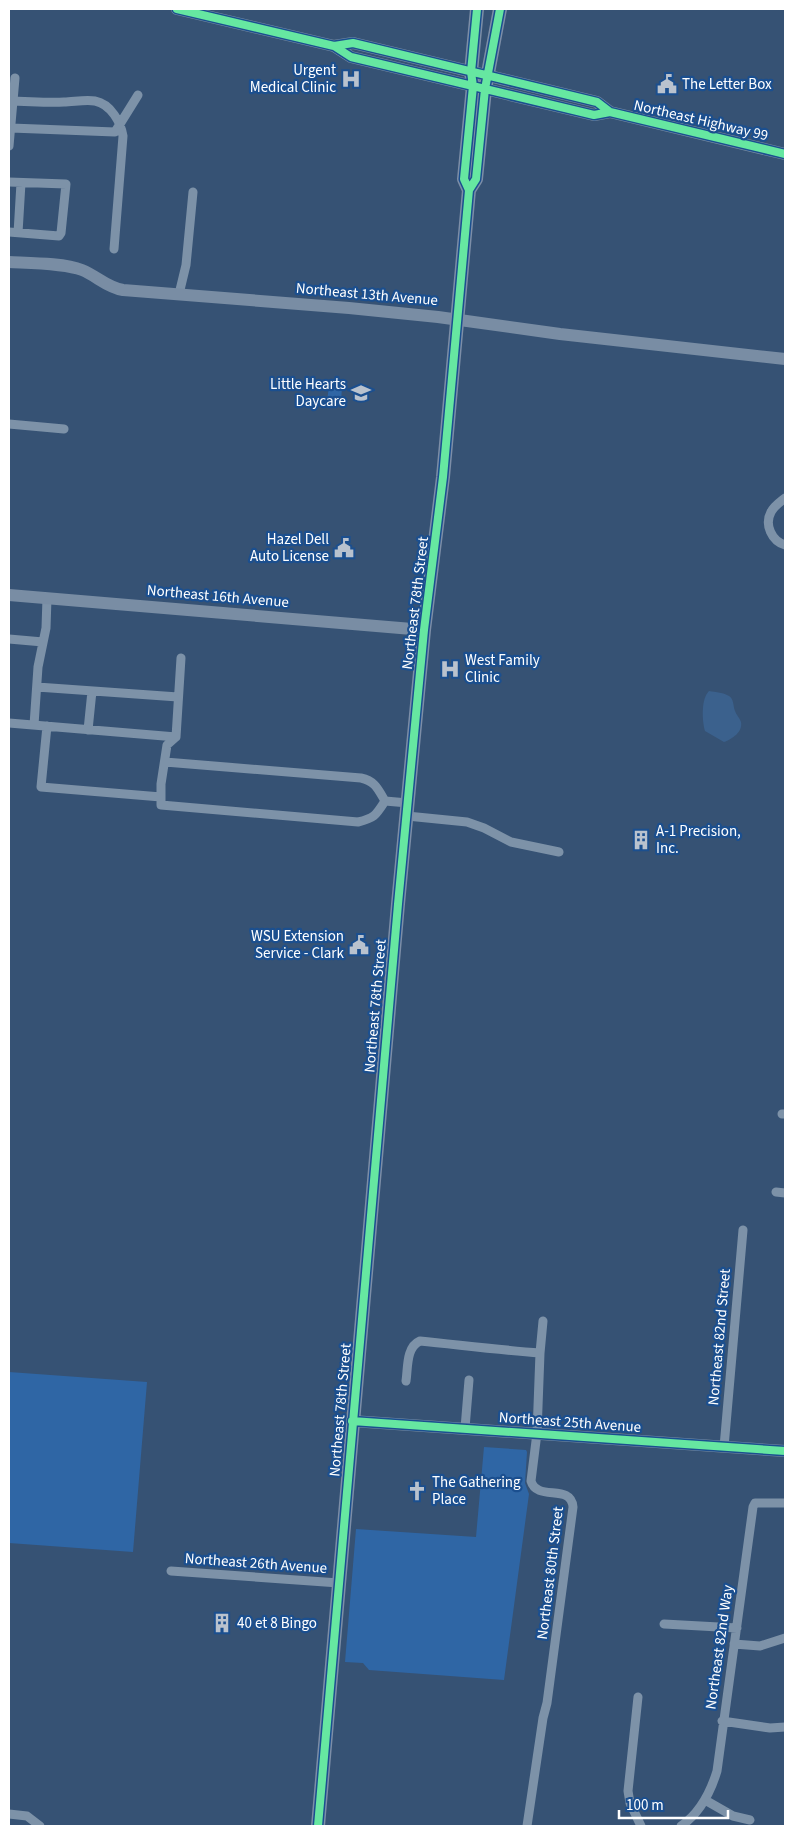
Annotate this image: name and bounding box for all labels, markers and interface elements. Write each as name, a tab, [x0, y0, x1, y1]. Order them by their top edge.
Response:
place label: Urgent Medical Clinic	[250, 60, 336, 98]
hospital icon: Urgent Medical Clinic	[340, 68, 362, 90]
public building icon: The Letter Box	[656, 73, 678, 95]
place label: The Letter Box	[682, 74, 772, 95]
street label: Northeast Highway 99	[632, 95, 770, 146]
street label: Northeast 13th Avenue	[295, 278, 439, 311]
place label: Little Hearts Daycare	[270, 374, 346, 412]
school or university icon: Little Hearts Daycare	[350, 382, 372, 404]
place label: Hazel Dell Auto License	[250, 529, 329, 567]
street label: Northeast 78th Street	[397, 535, 434, 671]
public building icon: Hazel Dell Auto License	[333, 537, 355, 559]
street label: Northeast 16th Avenue	[146, 580, 290, 613]
place label: West Family Clinic	[465, 650, 540, 688]
hospital icon: West Family Clinic	[439, 658, 461, 680]
place label: A-1 Precision, Inc.	[656, 821, 741, 859]
building icon: A-1 Precision, Inc.	[630, 829, 652, 851]
place label: WSU Extension Service - Clark	[251, 926, 345, 964]
public building icon: WSU Extension Service - Clark	[348, 934, 370, 956]
street label: Northeast 78th Street	[359, 938, 392, 1074]
street label: Northeast 82nd Street	[703, 1268, 736, 1406]
street label: Northeast 78th Street	[324, 1342, 357, 1478]
street label: Northeast 25th Avenue	[498, 1407, 642, 1438]
place label: The Gathering Place	[432, 1472, 521, 1510]
church icon: The Gathering Place	[406, 1480, 428, 1502]
street label: Northeast 80th Street	[532, 1505, 569, 1641]
street label: Northeast 26th Avenue	[184, 1548, 328, 1579]
street label: Northeast 82nd Way	[700, 1583, 739, 1711]
building icon: 40 et 8 Bingo	[211, 1612, 233, 1634]
place label: 40 et 8 Bingo	[237, 1613, 317, 1634]
scale bar	[619, 1788, 728, 1820]
text: 100 m	[626, 1795, 664, 1816]

